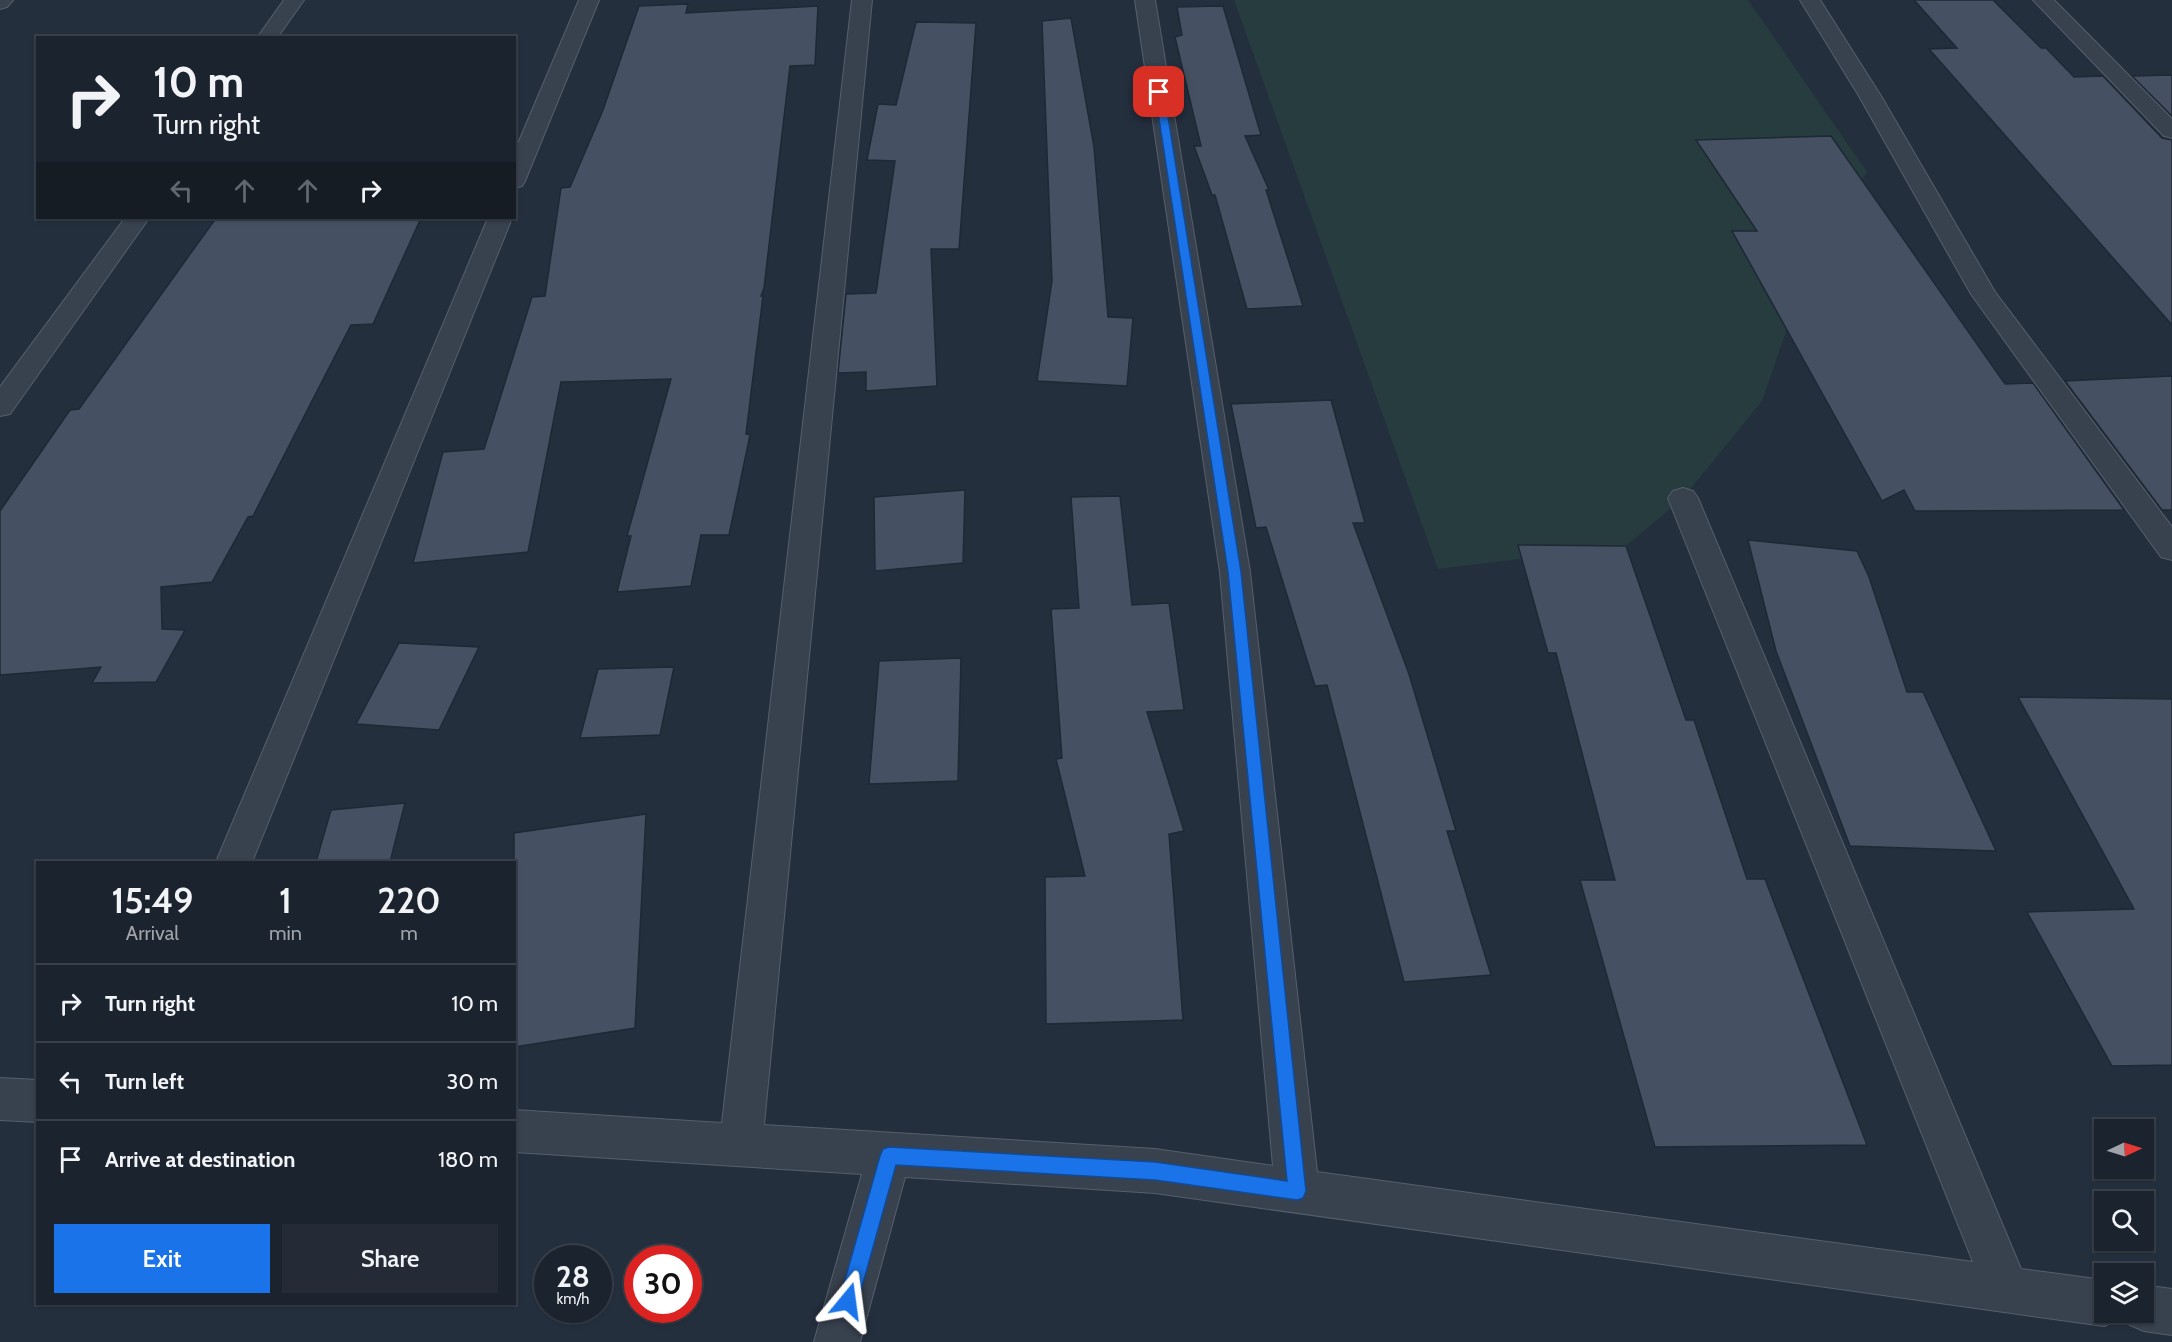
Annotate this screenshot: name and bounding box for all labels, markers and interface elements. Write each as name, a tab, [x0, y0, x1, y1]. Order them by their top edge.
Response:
text: 10 m	[153, 56, 244, 108]
icon: right	[54, 60, 132, 138]
pin	[1133, 66, 1184, 117]
icon: arrive	[1142, 75, 1175, 108]
text: Turn right	[153, 108, 260, 141]
icon: left	[165, 174, 198, 207]
icon: ahead	[228, 174, 261, 207]
icon: ahead	[291, 174, 324, 207]
icon: right	[354, 174, 387, 207]
text: 15:49	[111, 878, 193, 922]
text: 1	[279, 878, 292, 922]
text: 220	[377, 878, 441, 922]
text: Arrival	[126, 921, 179, 945]
text: min	[269, 921, 302, 945]
text: m	[400, 921, 418, 945]
icon: right	[54, 987, 87, 1020]
text: Turn right	[105, 990, 195, 1017]
text: 10 m	[451, 990, 498, 1017]
icon: left	[54, 1065, 87, 1098]
text: Turn left	[105, 1068, 184, 1095]
text: 30 m	[446, 1068, 498, 1095]
north arrow	[2094, 1119, 2154, 1179]
map controls	[2094, 1119, 2154, 1323]
icon: arrive	[54, 1143, 87, 1176]
text: Arrive at destination	[105, 1146, 295, 1173]
text: 180 m	[438, 1146, 498, 1173]
button: search	[2094, 1191, 2154, 1251]
button: Exit	[54, 1224, 270, 1293]
button: Share	[282, 1224, 498, 1293]
speed limit sign: 30	[624, 1245, 702, 1323]
text: 28	[556, 1258, 590, 1295]
button: layers	[2094, 1263, 2154, 1323]
position arrow	[816, 1269, 880, 1333]
text: km/h	[557, 1290, 589, 1308]

